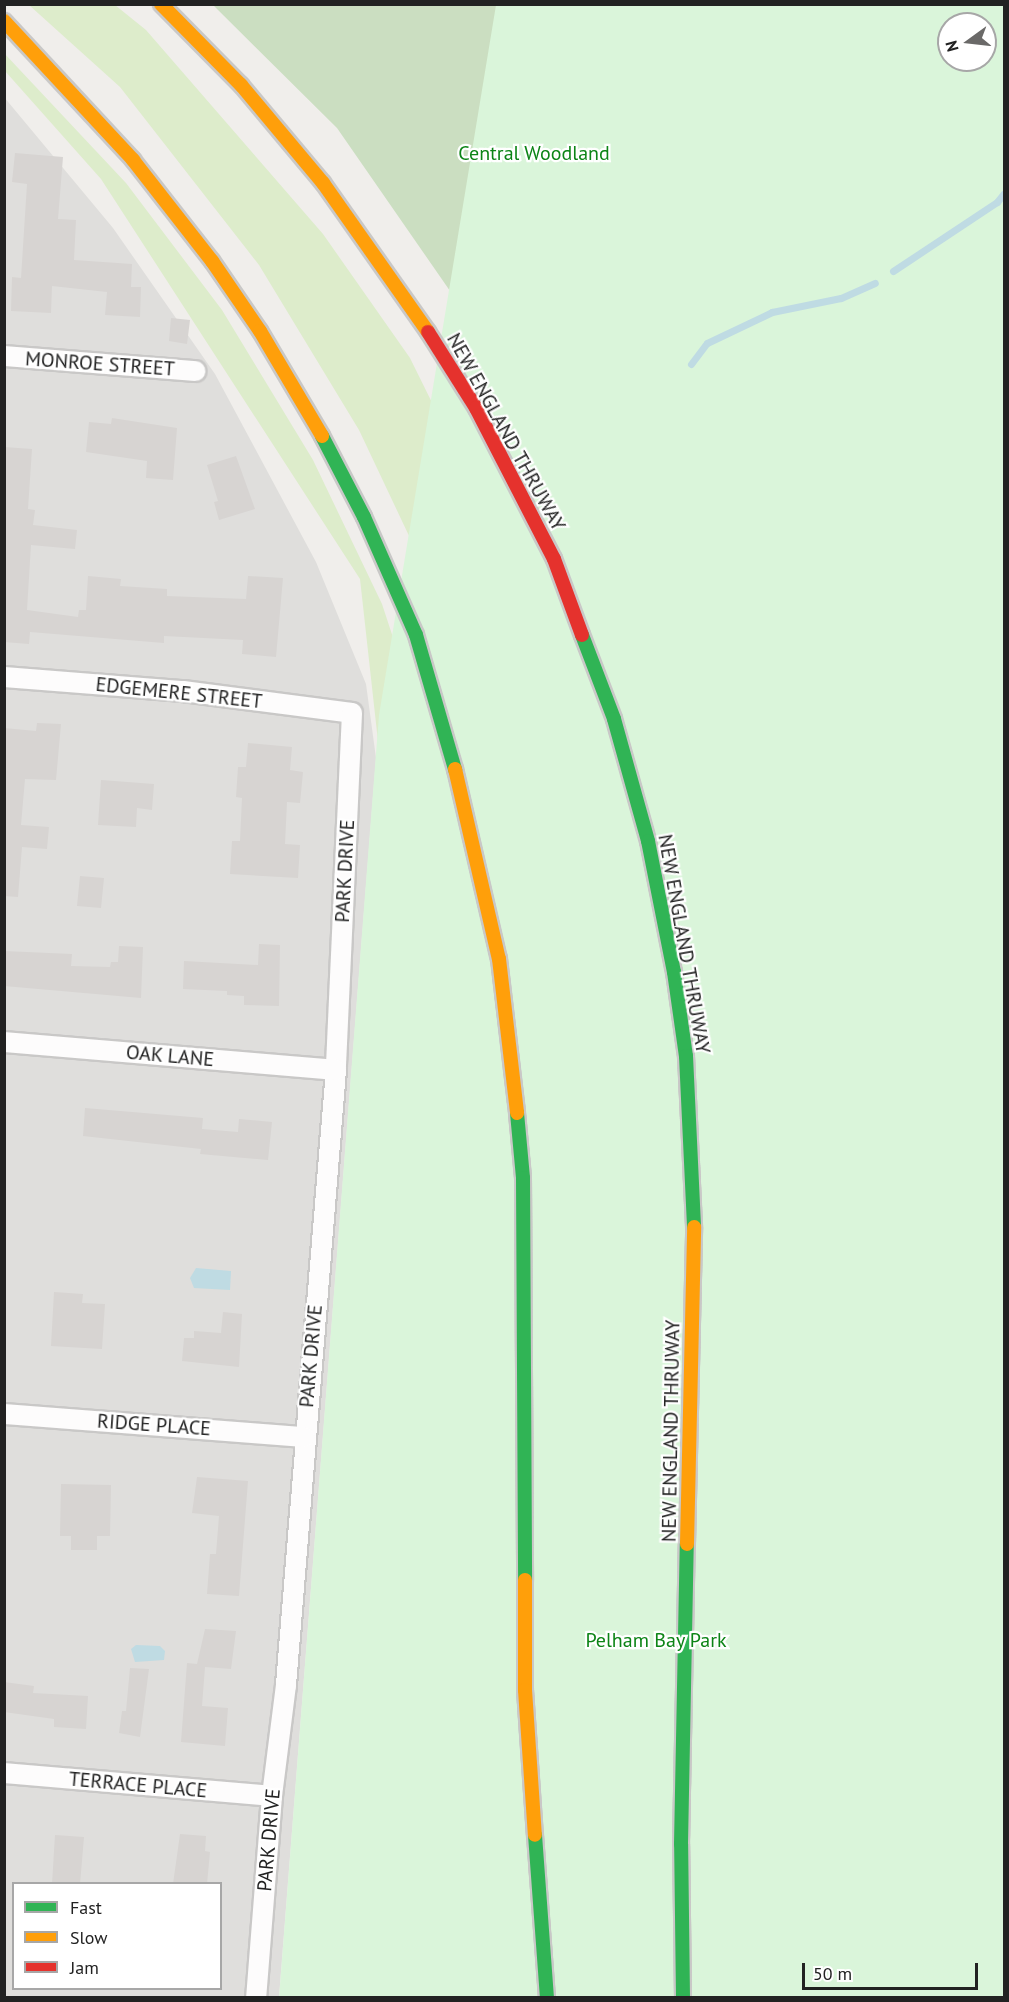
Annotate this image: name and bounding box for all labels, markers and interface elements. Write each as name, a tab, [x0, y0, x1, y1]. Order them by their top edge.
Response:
north arrow	[937, 12, 997, 72]
text: N	[941, 38, 963, 54]
park label: Central Woodland	[458, 141, 610, 165]
street label: NEW ENGLAND THRUWAY	[441, 328, 571, 536]
street label: MONROE STREET	[24, 347, 176, 381]
street label: EDGEMERE STREET	[94, 672, 264, 714]
street label: PARK DRIVE	[330, 818, 360, 924]
street label: NEW ENGLAND THRUWAY	[653, 832, 715, 1056]
street label: OAK LANE	[125, 1040, 215, 1072]
street label: PARK DRIVE	[295, 1303, 327, 1409]
street label: NEW ENGLAND THRUWAY	[657, 1319, 685, 1543]
street label: RIDGE PLACE	[96, 1409, 212, 1441]
park label: Pelham Bay Park	[585, 1628, 727, 1652]
street label: TERRACE PLACE	[68, 1767, 208, 1803]
street label: PARK DRIVE	[253, 1787, 285, 1893]
legend	[12, 1882, 222, 1990]
text: Fast	[70, 1896, 102, 1919]
text: Slow	[70, 1926, 108, 1949]
scale bar	[805, 1951, 980, 1989]
text: Jam	[70, 1956, 99, 1979]
text: 50 m	[813, 1962, 852, 1985]

